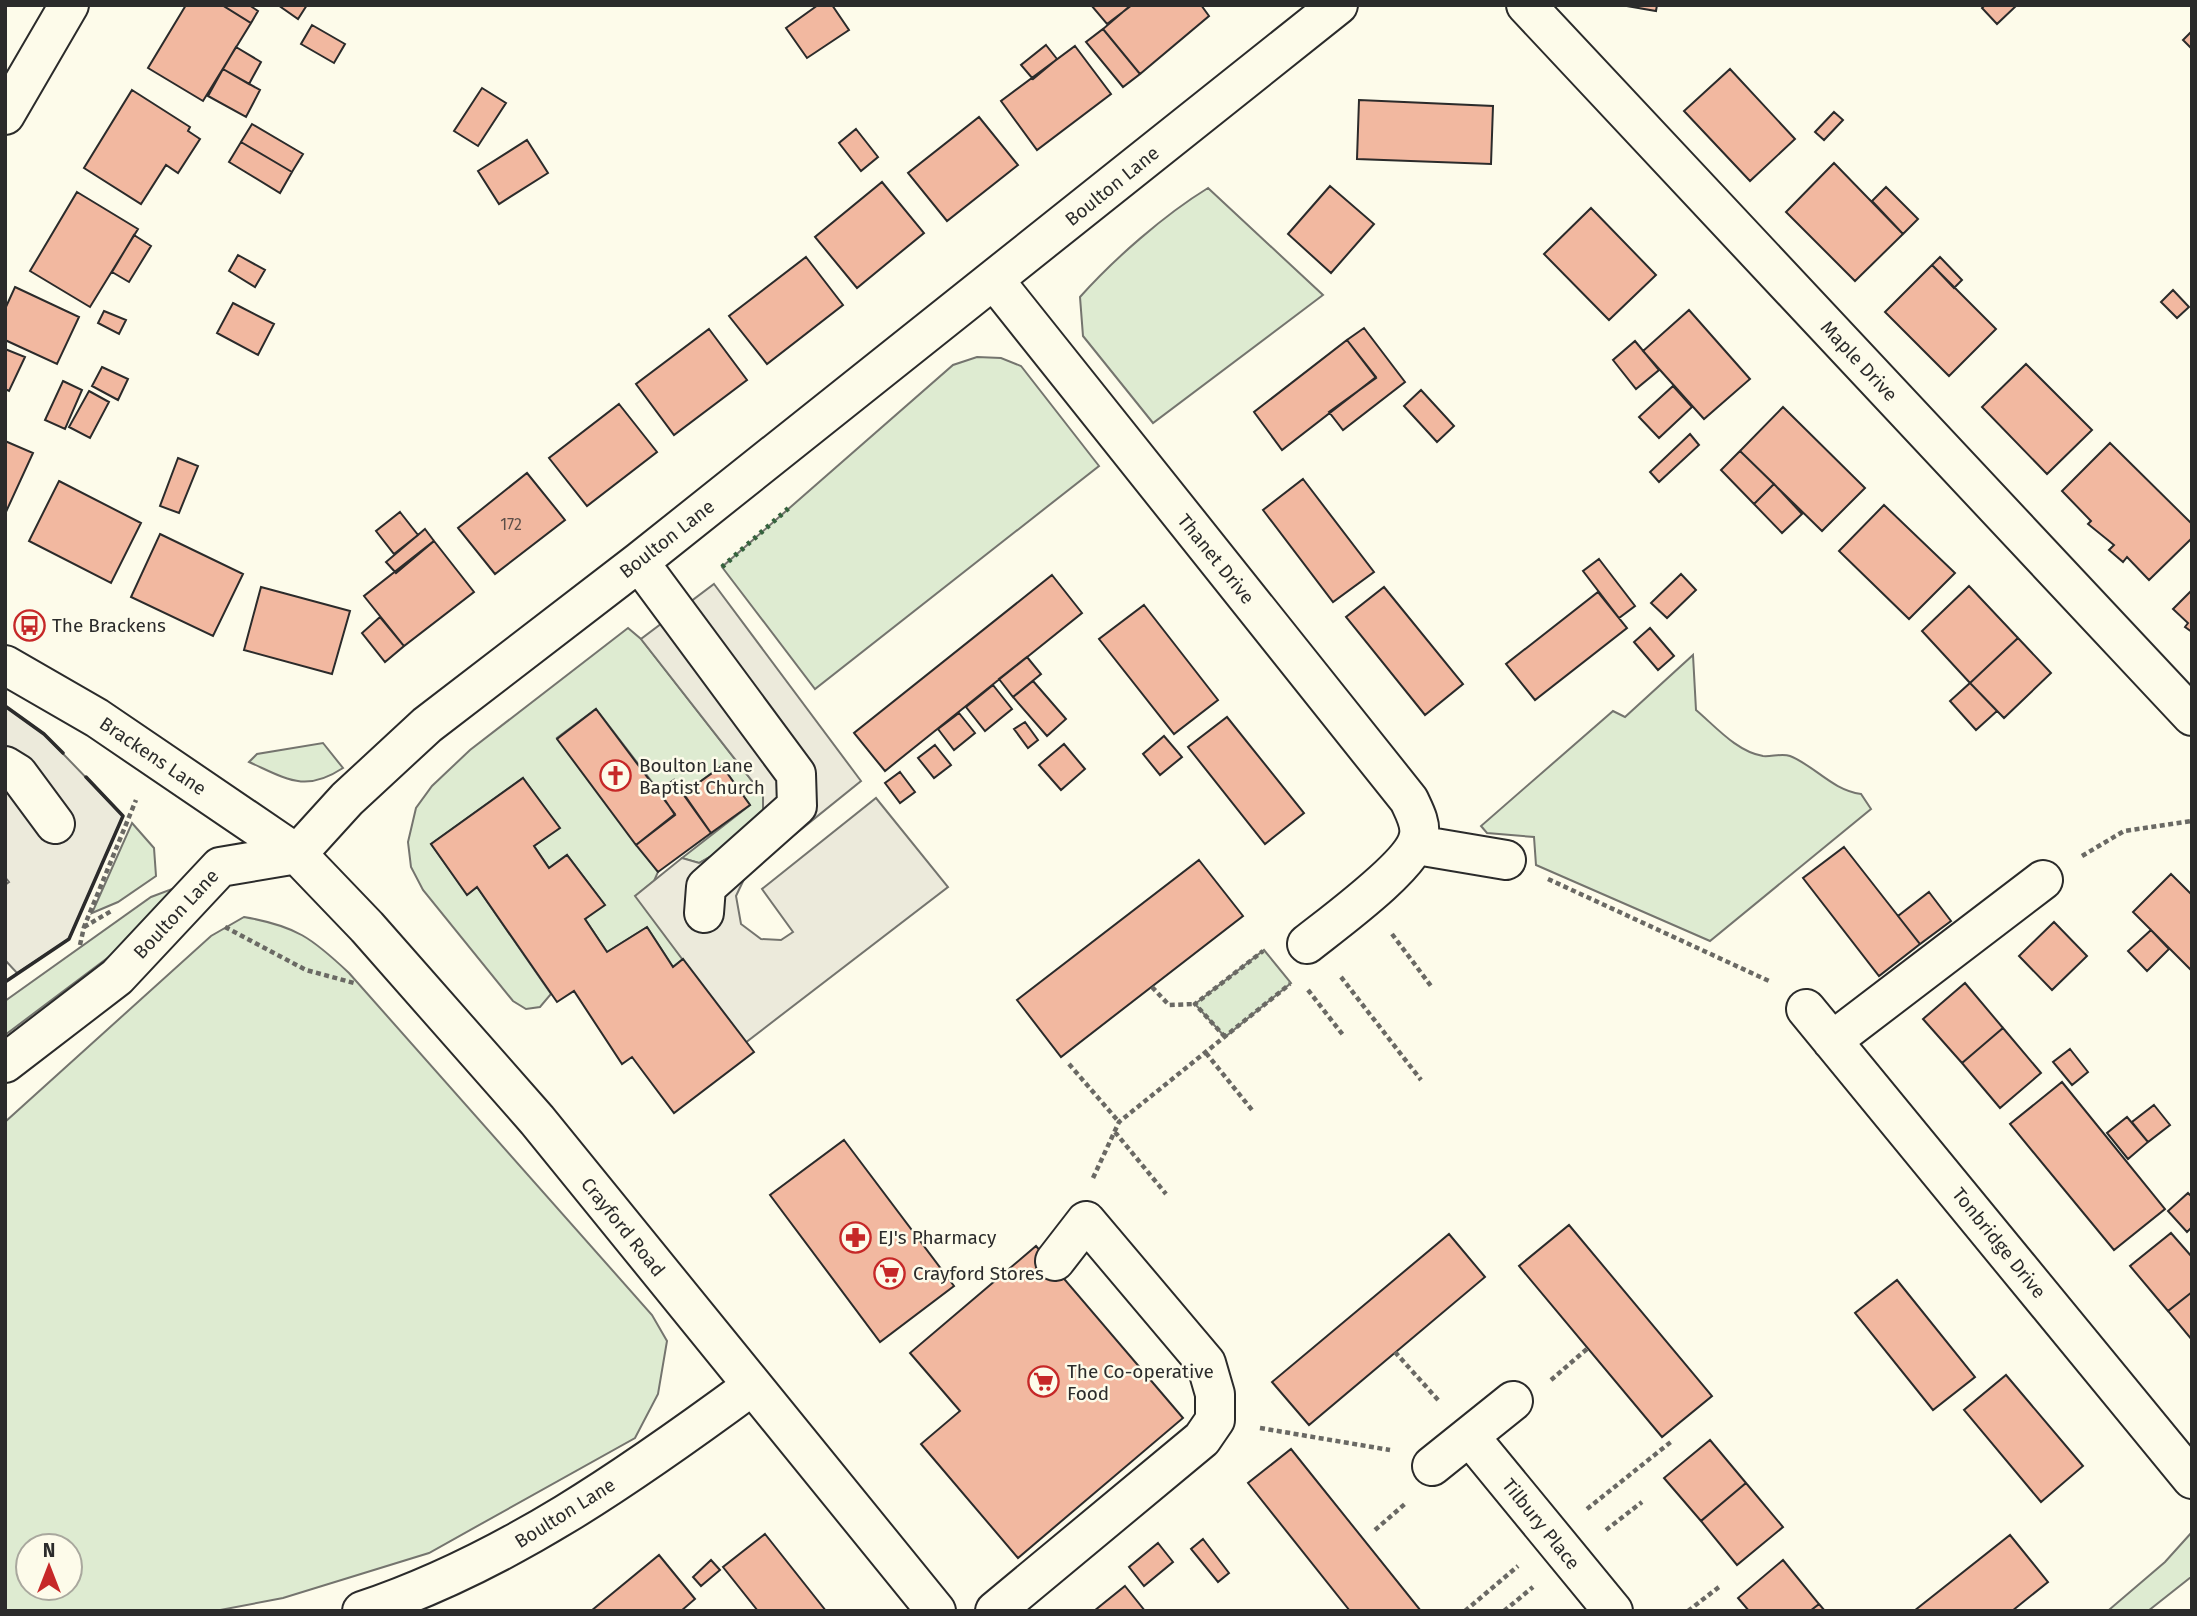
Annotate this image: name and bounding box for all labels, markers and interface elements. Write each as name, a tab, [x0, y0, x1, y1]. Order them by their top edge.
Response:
street label: Boulton Lane	[1060, 141, 1164, 231]
street label: Maple Drive	[1816, 316, 1902, 406]
street label: Boulton Lane	[615, 495, 719, 583]
street label: Thanet Drive	[1173, 509, 1259, 609]
house number: 172	[500, 515, 522, 534]
bus stop icon: The Brackens	[12, 608, 46, 642]
place label: The Brackens	[52, 614, 166, 637]
street label: Brackens Lane	[95, 712, 211, 800]
place label: Boulton Lane Baptist Church	[639, 754, 765, 799]
church icon: Boulton Lane Baptist Church	[599, 759, 633, 793]
street label: Boulton Lane	[129, 864, 223, 964]
street label: Crayford Road	[576, 1173, 670, 1281]
street label: Tonbridge Drive	[1947, 1183, 2051, 1303]
pharmacy icon: EJ's Pharmacy	[838, 1220, 872, 1254]
place label: EJ's Pharmacy	[878, 1226, 997, 1249]
supermarket icon: Crayford Stores	[873, 1256, 907, 1290]
place label: Crayford Stores	[913, 1262, 1044, 1285]
place label: The Co-operative Food	[1067, 1360, 1214, 1405]
supermarket icon: The Co-operative Food	[1027, 1365, 1061, 1399]
street label: Boulton Lane	[510, 1473, 620, 1553]
street label: Tilbury Place	[1497, 1474, 1585, 1574]
north arrow	[14, 1532, 84, 1602]
text: N	[43, 1539, 55, 1562]

